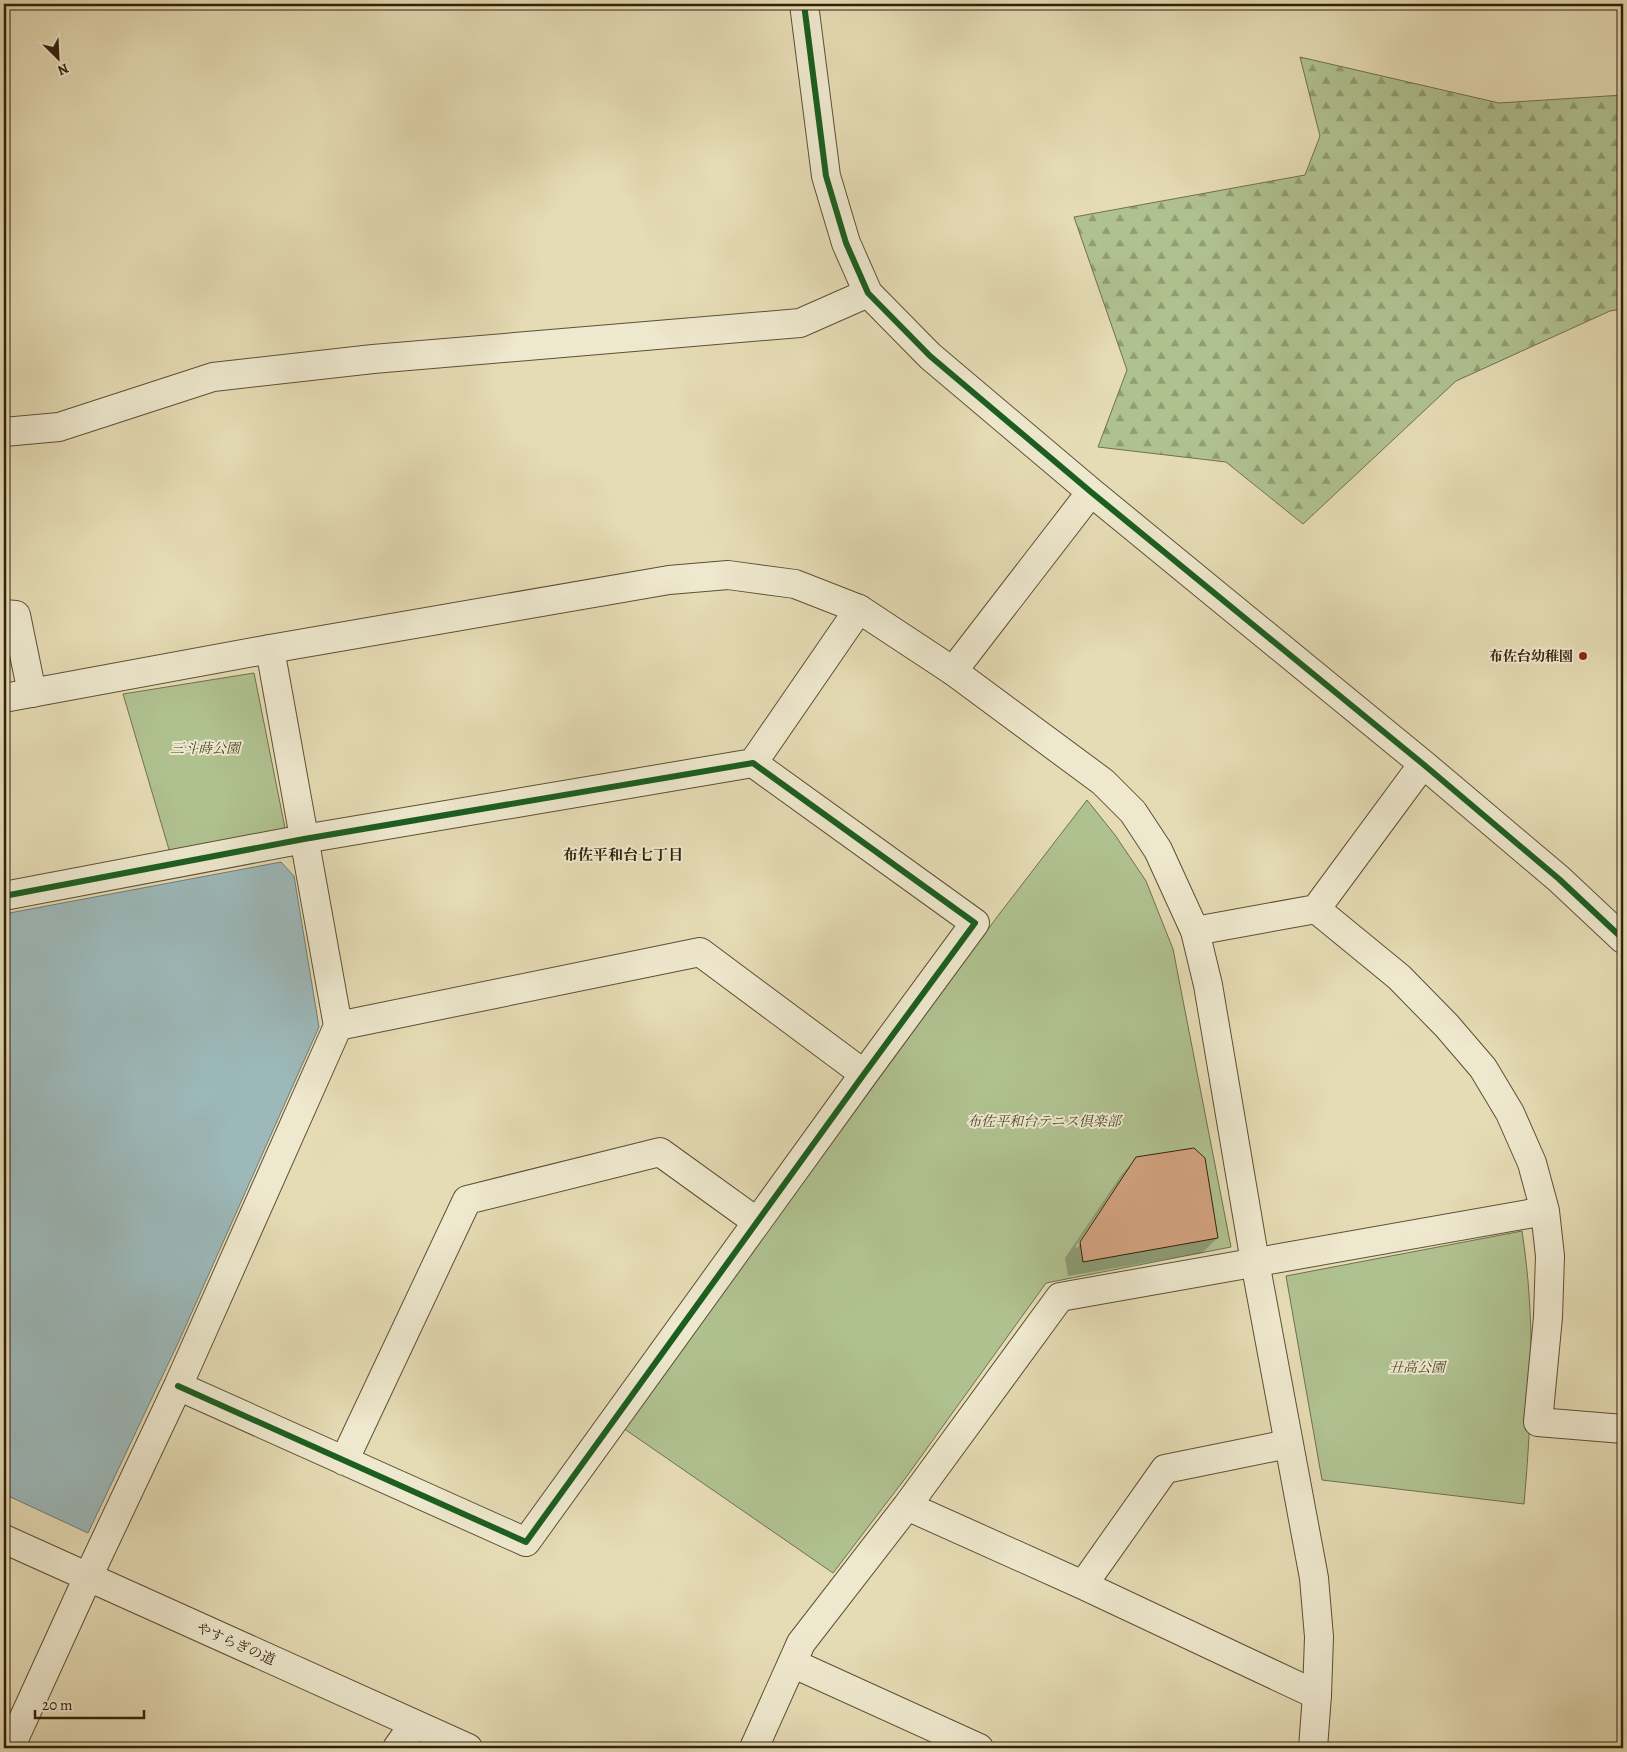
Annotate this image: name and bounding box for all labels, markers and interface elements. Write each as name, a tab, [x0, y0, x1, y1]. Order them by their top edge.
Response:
north arrow	[32, 32, 82, 82]
text: N	[55, 59, 72, 80]
place label: 布佐台幼稚園	[1489, 647, 1573, 666]
marker: 布佐台幼稚園	[1577, 650, 1589, 662]
park label: 三斗蒔公園	[170, 739, 242, 758]
district label: 布佐平和台七丁目	[563, 845, 683, 865]
park label: 布佐平和台テニス倶楽部	[967, 1112, 1124, 1131]
park label: 丑高公園	[1389, 1358, 1447, 1377]
street label: やすらぎの道	[194, 1618, 278, 1670]
scale bar	[35, 1687, 144, 1719]
text: 20 m	[42, 1695, 73, 1715]

